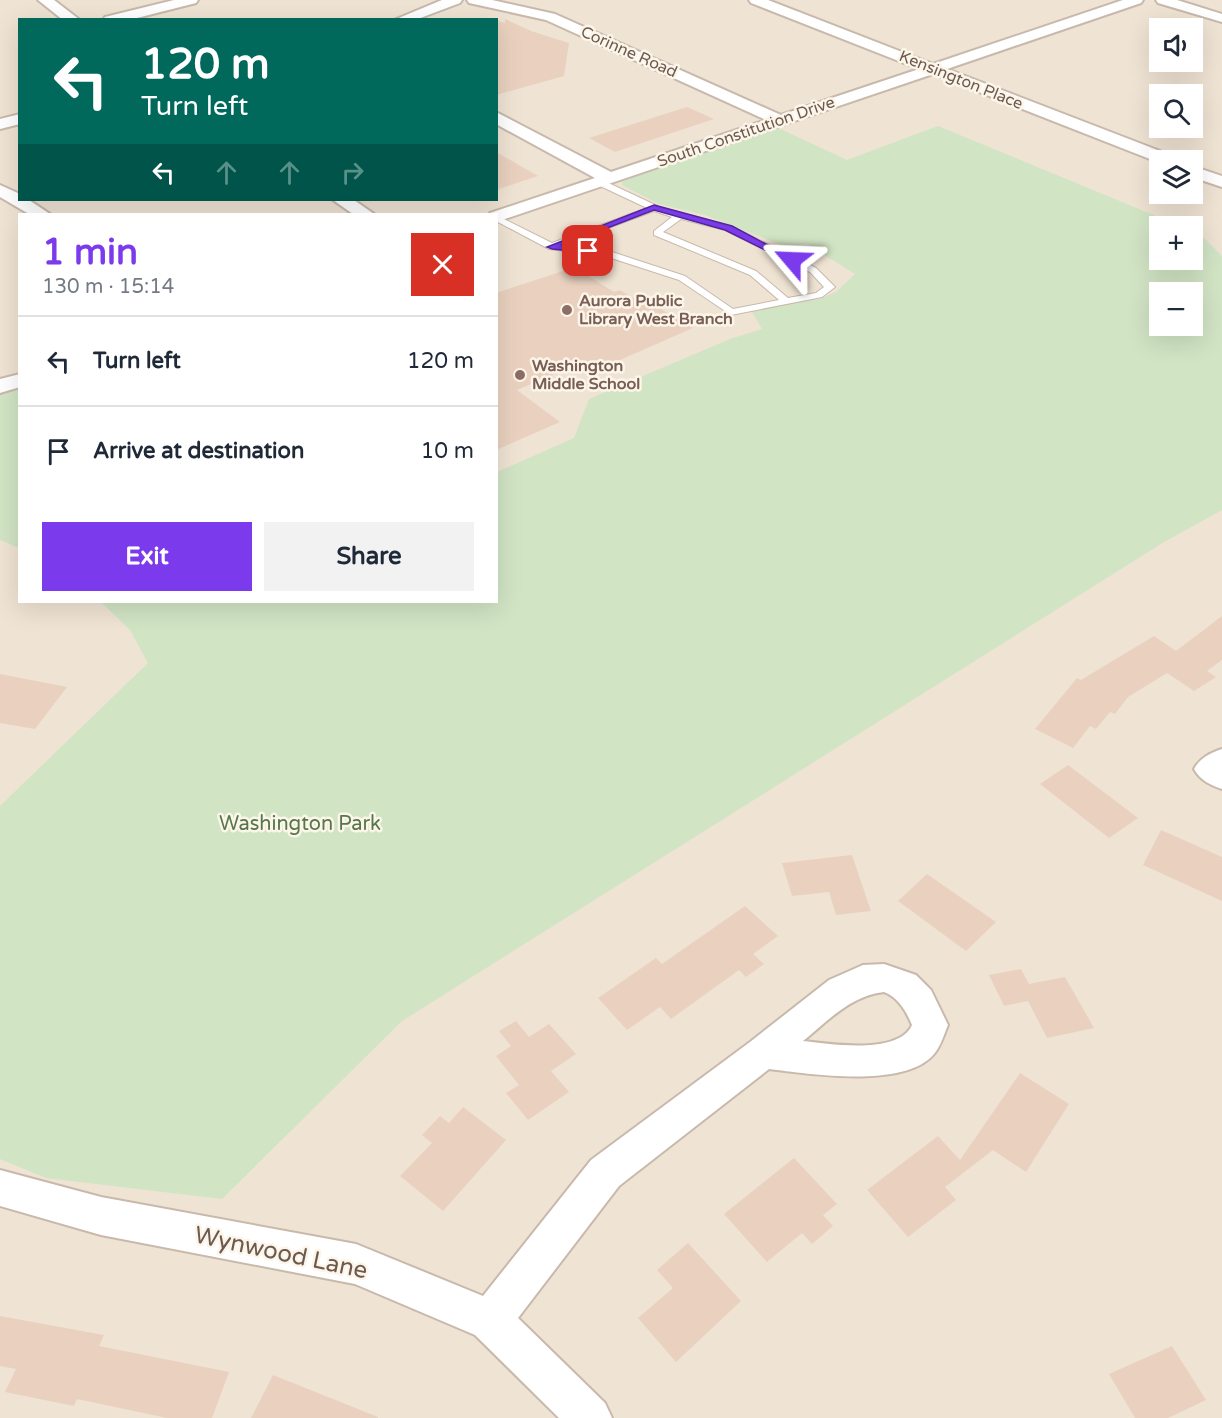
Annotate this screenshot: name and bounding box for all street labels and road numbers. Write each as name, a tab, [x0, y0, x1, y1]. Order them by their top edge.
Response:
street label: Corinne Road	[578, 22, 680, 82]
street label: Kensington Place	[896, 46, 1026, 114]
street label: South Constitution Drive	[655, 92, 837, 172]
street label: Wynwood Lane	[192, 1220, 370, 1286]

